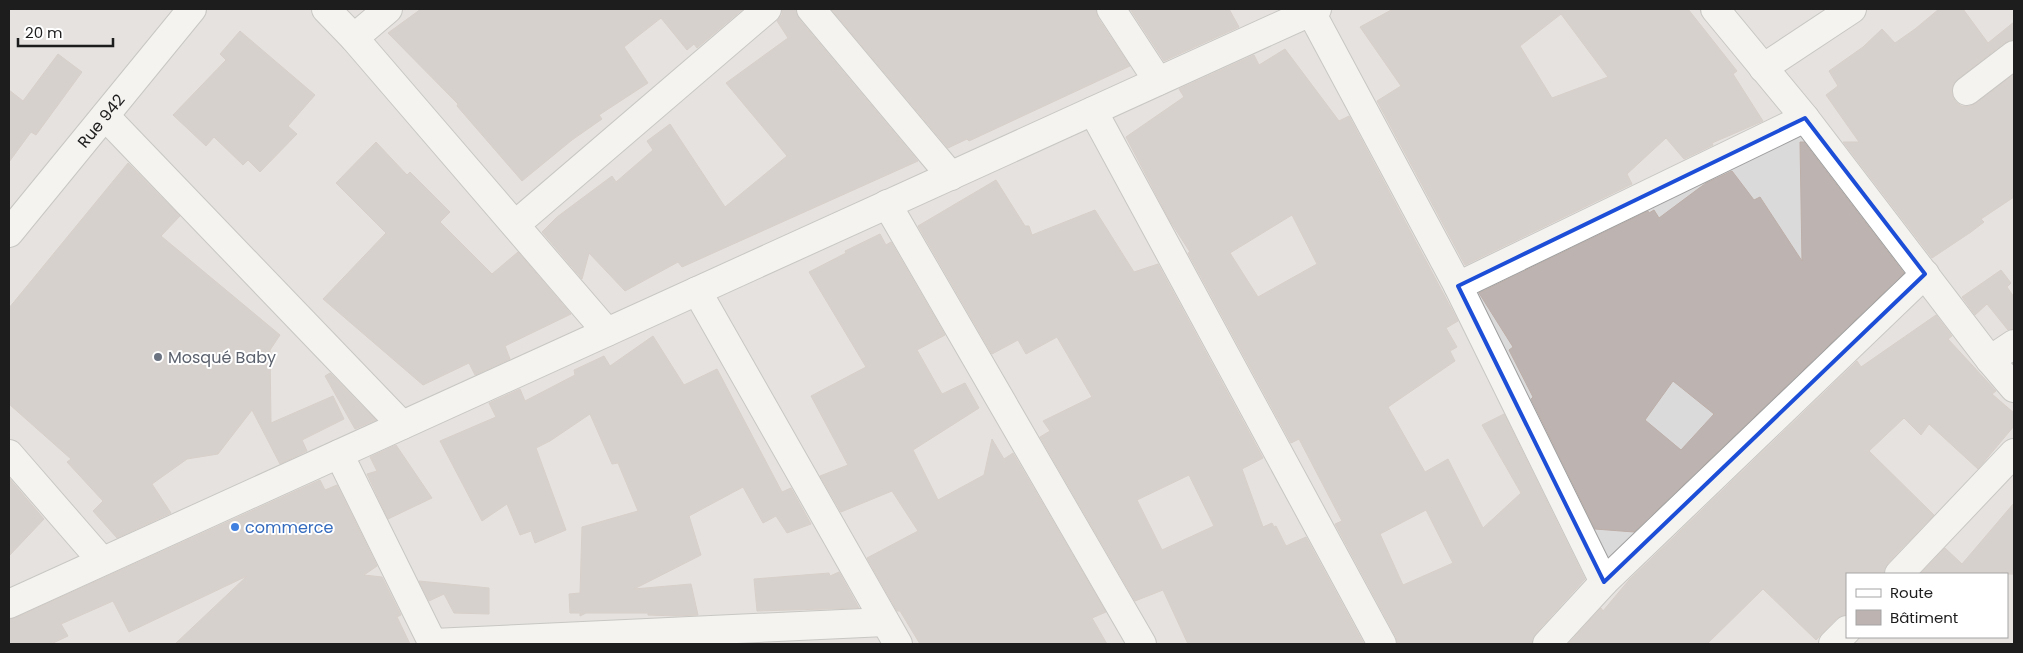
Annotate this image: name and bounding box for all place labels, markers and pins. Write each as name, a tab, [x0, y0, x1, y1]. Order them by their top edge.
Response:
place label: Mosqué Baby	[168, 346, 276, 369]
marker: Mosqué Baby	[152, 351, 164, 363]
place label: commerce	[245, 516, 334, 539]
marker: commerce	[229, 521, 241, 533]

